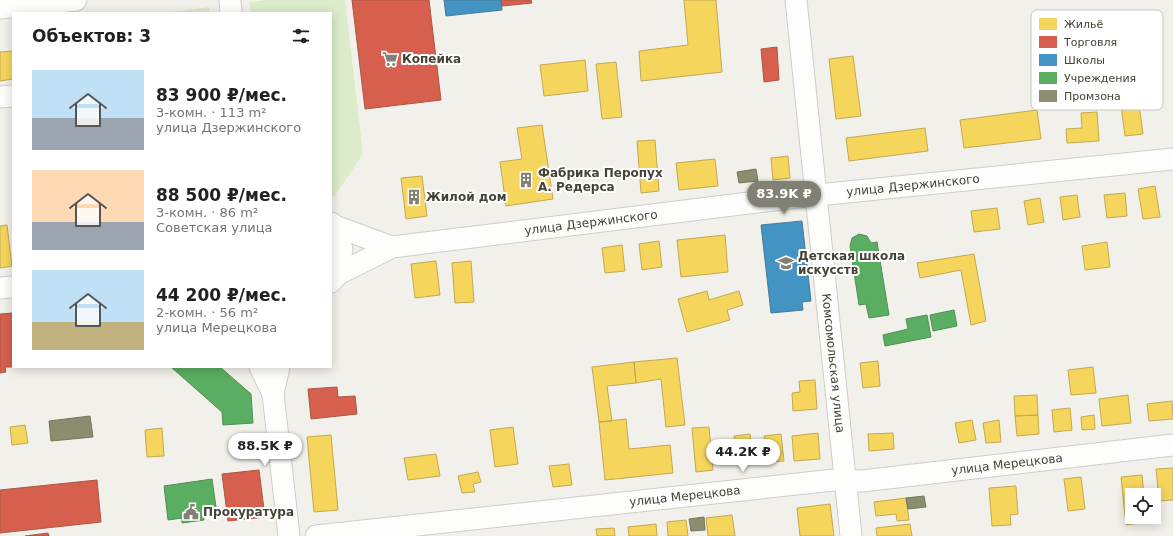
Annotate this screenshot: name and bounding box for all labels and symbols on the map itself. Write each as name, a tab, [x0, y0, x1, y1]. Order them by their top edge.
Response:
legend	[1031, 10, 1163, 110]
text: Жильё	[1064, 18, 1104, 31]
text: Торговля	[1063, 36, 1117, 49]
supermarket icon: Копейка	[381, 50, 399, 68]
place label: Копейка	[402, 52, 461, 66]
text: Школы	[1064, 54, 1105, 67]
text: Учреждения	[1064, 72, 1136, 85]
text: Промзона	[1064, 90, 1121, 103]
place label: Фабрика Перопух А. Редерса	[538, 166, 663, 194]
building icon: Фабрика Перопух А. Редерса	[517, 171, 535, 189]
street label: улица Дзержинского	[846, 172, 980, 199]
pin: 83.9K ₽	[747, 181, 821, 215]
building icon: Жилой дом	[405, 188, 423, 206]
place label: Жилой дом	[426, 190, 506, 204]
street label: улица Дзержинского	[524, 207, 659, 238]
place label: Детская школа искусств	[798, 249, 905, 277]
school or university icon: Детская школа искусств	[777, 254, 795, 272]
street label: Комсомольская улица	[819, 293, 847, 434]
pin: 88.5K ₽	[228, 433, 302, 467]
pin: 44.2K ₽	[706, 439, 780, 473]
street label: улица Мерецкова	[951, 451, 1063, 478]
street label: улица Мерецкова	[628, 483, 741, 509]
public building icon: Прокуратура	[182, 503, 200, 521]
place label: Прокуратура	[203, 505, 294, 519]

